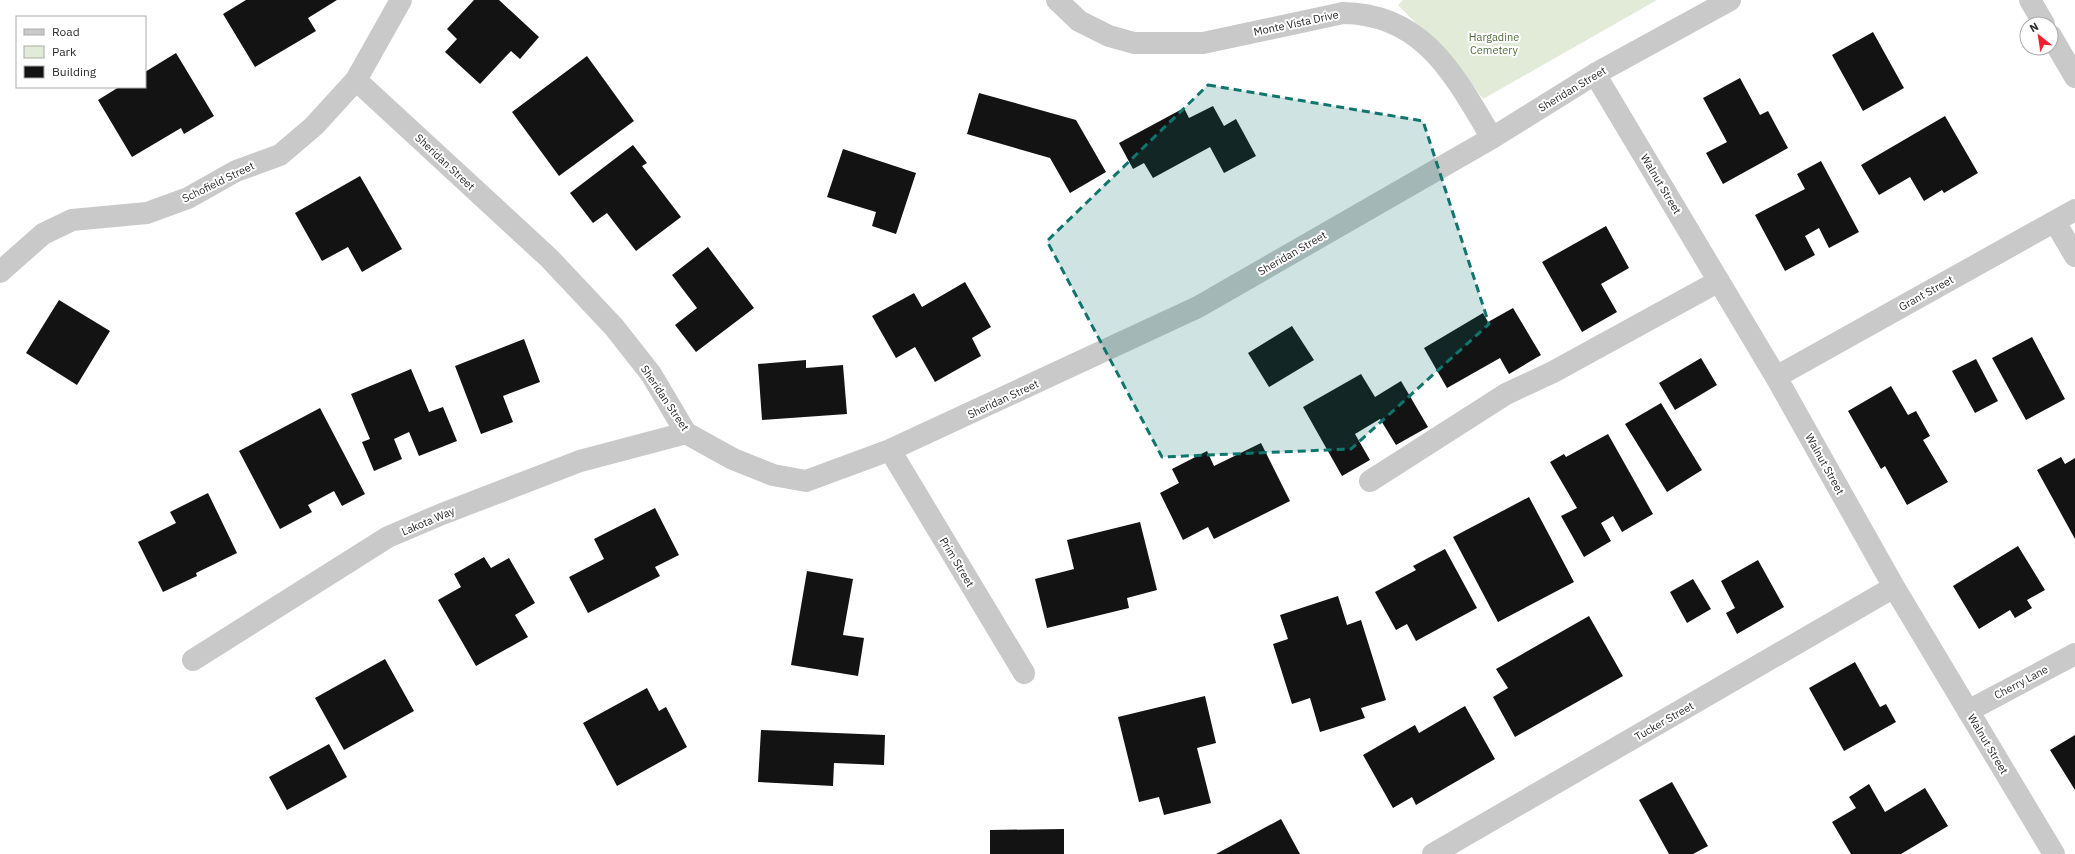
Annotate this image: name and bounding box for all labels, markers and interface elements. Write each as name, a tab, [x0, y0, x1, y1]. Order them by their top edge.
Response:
street label: Monte Vista Drive	[1252, 7, 1340, 39]
legend	[16, 16, 146, 88]
north arrow	[2019, 16, 2059, 56]
text: N	[2027, 19, 2041, 35]
text: Road	[52, 24, 80, 39]
park label: Hargadine Cemetery	[1469, 30, 1519, 57]
text: Park	[52, 44, 77, 59]
street label: Sheridan Street	[1536, 63, 1609, 115]
text: Building	[52, 64, 97, 79]
street label: Sheridan Street	[412, 131, 478, 193]
street label: Walnut Street	[1638, 151, 1685, 217]
street label: Schofield Street	[180, 158, 257, 206]
street label: Sheridan Street	[1255, 228, 1329, 278]
street label: Grant Street	[1896, 272, 1956, 314]
street label: Sheridan Street	[638, 362, 692, 434]
street label: Sheridan Street	[965, 376, 1041, 422]
street label: Walnut Street	[1802, 431, 1848, 497]
street label: Lakota Way	[399, 503, 457, 538]
street label: Prim Street	[937, 535, 977, 590]
street label: Cherry Lane	[1992, 662, 2050, 702]
street label: Tucker Street	[1632, 698, 1696, 744]
street label: Walnut Street	[1965, 711, 2012, 777]

